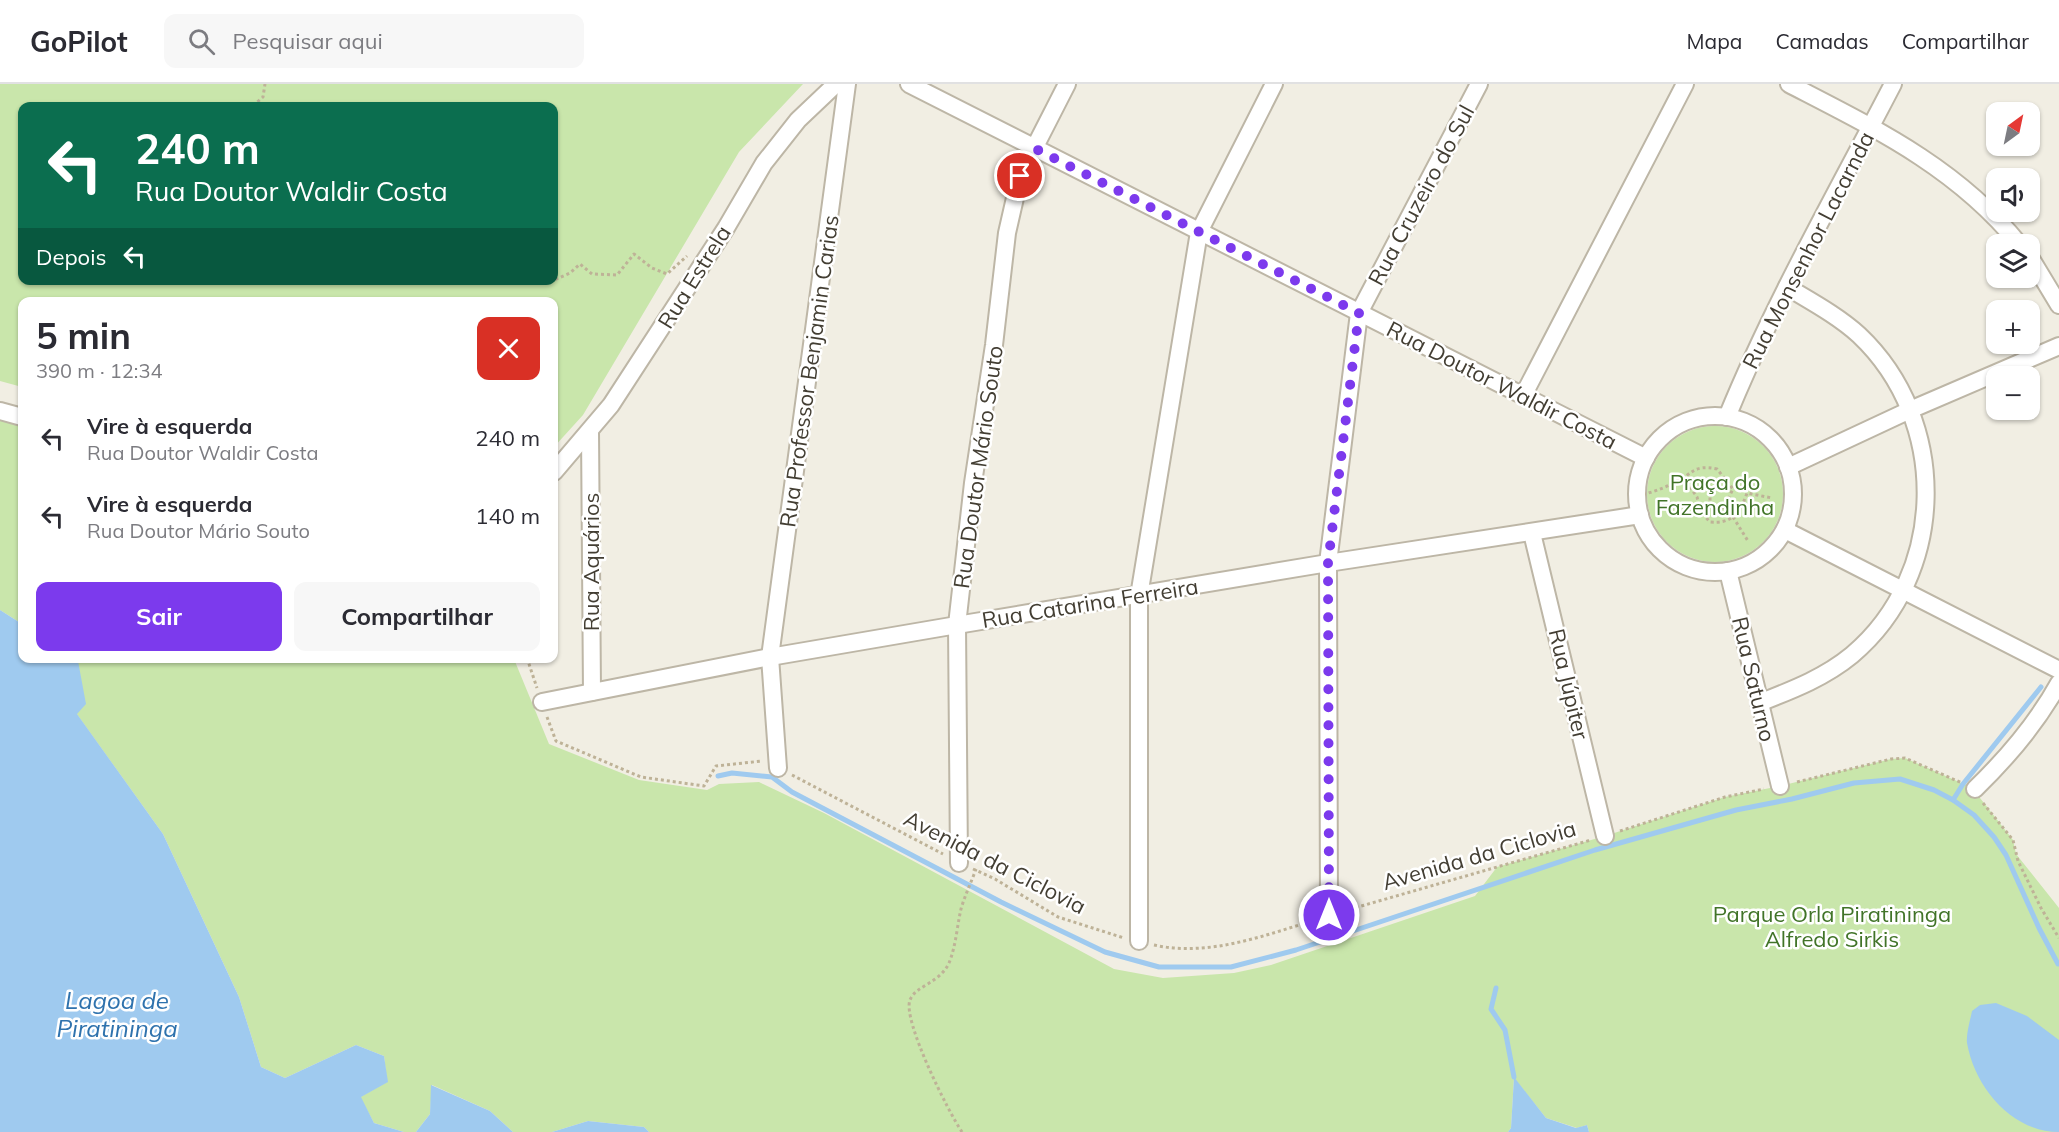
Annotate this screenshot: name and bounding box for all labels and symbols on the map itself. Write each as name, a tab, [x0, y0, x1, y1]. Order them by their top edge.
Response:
street label: Rua Cruzeiro do Sul	[1362, 100, 1480, 290]
north arrow	[1986, 102, 2040, 156]
street label: Rua Monsenhor Lacarnda	[1736, 127, 1880, 373]
pin	[994, 150, 1045, 201]
street label: Rua Professor Benjamin Carias	[773, 213, 845, 529]
street label: Rua Estrela	[651, 220, 737, 334]
street label: Rua Doutor Waldir Costa	[1382, 315, 1622, 455]
street label: Rua Doutor Mário Souto	[947, 344, 1009, 590]
park label: Praça do Fazendinha	[1656, 468, 1774, 521]
street label: Rua Aquários	[577, 493, 605, 631]
street label: Rua Catarina Ferreira	[980, 572, 1200, 634]
street label: Rua Saturno	[1726, 614, 1782, 744]
street label: Rua Júpiter	[1543, 626, 1595, 742]
street label: Avenida da Ciclovia	[899, 804, 1091, 920]
street label: Avenida da Ciclovia	[1379, 814, 1579, 896]
position arrow	[1297, 883, 1361, 947]
park label: Parque Orla Piratininga Alfredo Sirkis	[1713, 900, 1951, 953]
water label: Lagoa de Piratininga	[56, 985, 178, 1043]

